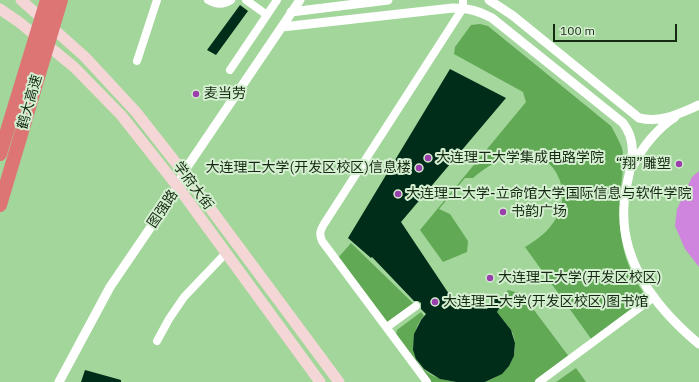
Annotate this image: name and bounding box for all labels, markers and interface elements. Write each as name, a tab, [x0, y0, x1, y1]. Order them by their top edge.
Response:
scale bar	[555, 16, 679, 42]
text: 100 m	[560, 23, 595, 38]
street label: 鹤大高速	[14, 73, 46, 131]
place label: 麦当劳	[204, 86, 246, 102]
marker: 麦当劳	[191, 89, 201, 99]
place label: 大连理工大学集成电路学院	[436, 150, 604, 166]
marker: 大连理工大学集成电路学院	[423, 153, 433, 163]
place label: “翔”雕塑	[616, 156, 671, 172]
street label: 学府大街	[169, 159, 217, 213]
marker: “翔”雕塑	[674, 159, 684, 169]
place label: 大连理工大学(开发区校区)信息楼	[206, 160, 411, 176]
marker: 大连理工大学(开发区校区)信息楼	[414, 163, 424, 173]
place label: 大连理工大学-立命馆大学国际信息与软件学院	[406, 186, 692, 202]
street label: 图强路	[144, 187, 182, 231]
marker: 大连理工大学-立命馆大学国际信息与软件学院	[393, 189, 403, 199]
place label: 书韵广场	[511, 204, 567, 220]
marker: 书韵广场	[498, 207, 508, 217]
place label: 大连理工大学(开发区校区)	[498, 270, 661, 286]
marker: 大连理工大学(开发区校区)	[485, 273, 495, 283]
place label: 大连理工大学(开发区校区)图书馆	[443, 294, 648, 310]
marker: 大连理工大学(开发区校区)图书馆	[430, 297, 440, 307]

